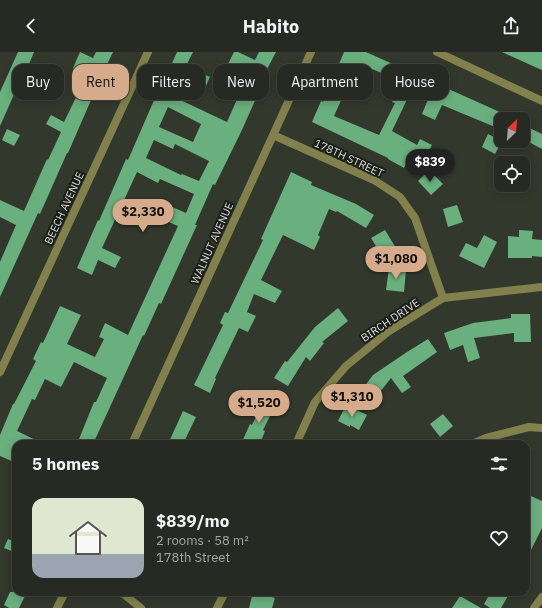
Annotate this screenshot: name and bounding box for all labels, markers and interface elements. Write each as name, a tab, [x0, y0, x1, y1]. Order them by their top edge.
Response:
icon: back	[20, 15, 42, 37]
text: Habito	[243, 15, 299, 38]
icon: share	[500, 15, 522, 37]
chip: Buy	[12, 64, 64, 100]
chip: Rent	[72, 64, 129, 100]
chip: Filters	[137, 64, 205, 100]
chip: New	[213, 64, 269, 100]
chip: Apartment	[277, 64, 373, 100]
chip: House	[381, 64, 449, 100]
north arrow	[494, 112, 530, 148]
map controls	[494, 112, 530, 192]
street label: 178TH STREET	[312, 136, 387, 181]
pin: $839	[406, 149, 454, 183]
text: $839	[414, 153, 446, 170]
button: locate	[494, 156, 530, 192]
street label: BEECH AVENUE	[41, 169, 87, 247]
pin: $2,330	[110, 199, 176, 233]
street label: WALNUT AVENUE	[188, 200, 236, 286]
text: $2,330	[121, 203, 165, 220]
pin: $1,080	[363, 246, 429, 280]
text: $1,080	[374, 250, 418, 267]
street label: BIRCH DRIVE	[358, 295, 422, 345]
pin: $1,310	[319, 384, 385, 418]
text: $1,310	[330, 388, 374, 405]
pin: $1,520	[226, 390, 292, 424]
text: $1,520	[237, 394, 281, 411]
text: 5 homes	[32, 453, 99, 475]
icon: filters	[488, 453, 510, 475]
text: $839/mo	[156, 510, 229, 532]
icon: home	[64, 514, 112, 562]
icon: heart	[488, 527, 510, 549]
text: 2 rooms · 58 m²	[156, 532, 249, 549]
text: 178th Street	[156, 549, 230, 566]

